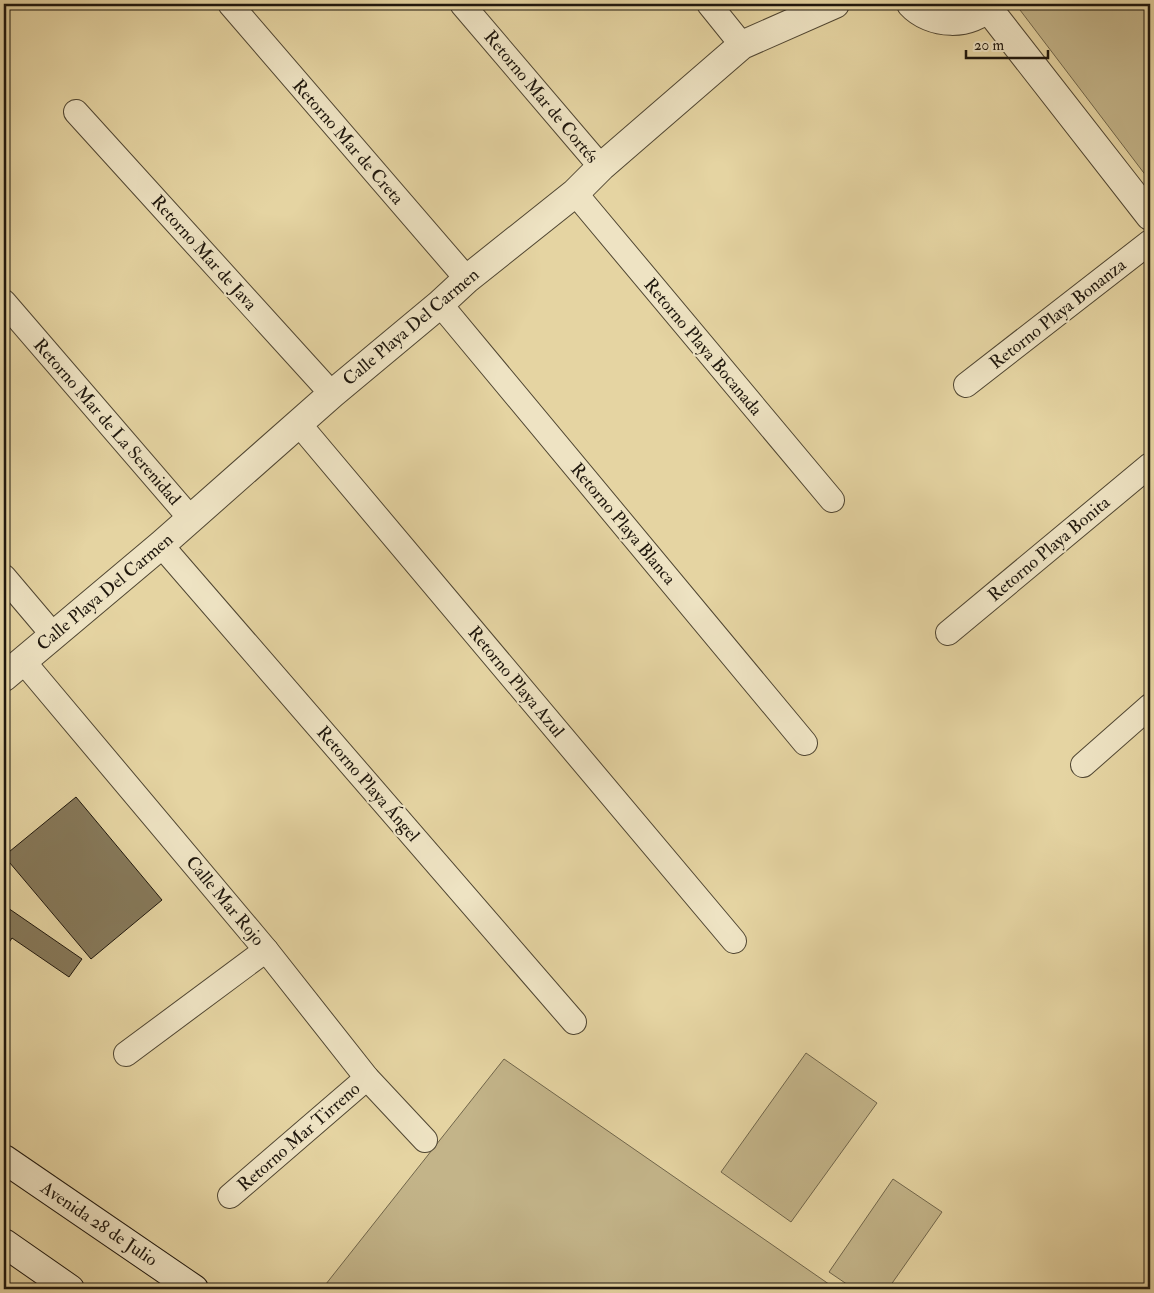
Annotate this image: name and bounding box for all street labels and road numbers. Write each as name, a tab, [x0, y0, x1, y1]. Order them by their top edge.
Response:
street label: Retorno Mar de Cortés	[479, 26, 603, 168]
street label: Retorno Mar de Creta	[287, 74, 409, 210]
street label: Retorno Mar de Java	[146, 190, 262, 316]
street label: Retorno Playa Bonanza	[985, 253, 1131, 374]
street label: Calle Playa Del Carmen	[338, 263, 484, 391]
street label: Retorno Playa Bocanada	[639, 274, 768, 421]
street label: Retorno Mar de La Serenidad	[28, 334, 186, 510]
street label: Retorno Playa Blanca	[565, 458, 681, 590]
street label: Retorno Playa Bonita	[983, 491, 1115, 607]
street label: Calle Playa Del Carmen	[32, 528, 178, 656]
street label: Retorno Playa Azul	[463, 622, 570, 743]
street label: Retorno Playa Ángel	[311, 721, 425, 847]
street label: Calle Mar Rojo	[181, 851, 269, 951]
street label: Retorno Mar Tirreno	[233, 1077, 365, 1197]
street label: Avenida 28 de Julio	[35, 1176, 162, 1272]

